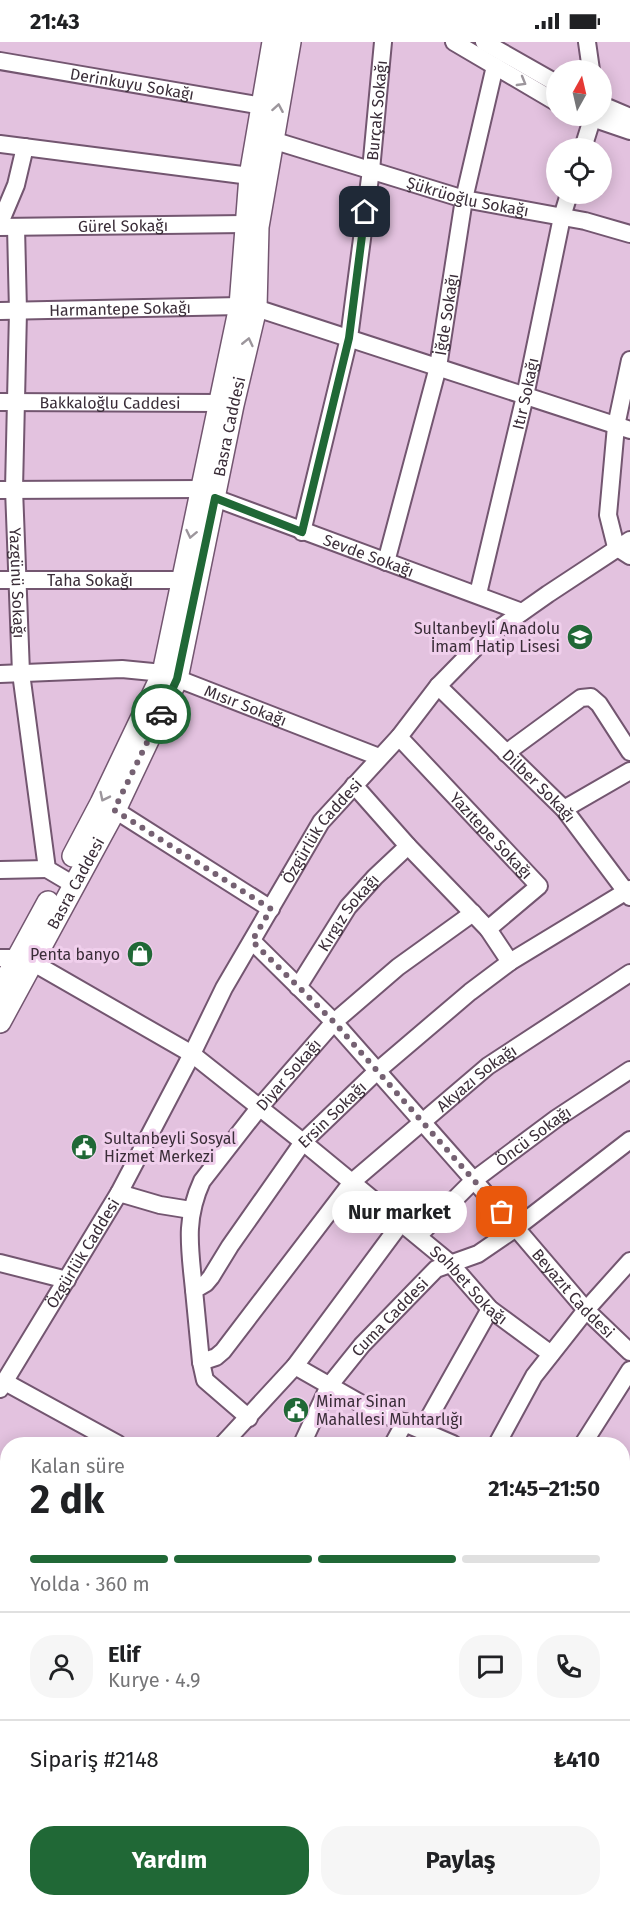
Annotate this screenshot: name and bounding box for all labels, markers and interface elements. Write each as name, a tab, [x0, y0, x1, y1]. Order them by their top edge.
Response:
text: 21:43	[30, 8, 80, 35]
street label: Burçak Sokağı	[362, 59, 391, 161]
north arrow	[546, 60, 612, 126]
map controls	[546, 60, 612, 204]
street label: Derinkuyu Sokağı	[69, 64, 195, 104]
one-way arrow	[516, 75, 526, 87]
one-way arrow	[271, 103, 284, 113]
button: locate	[546, 138, 612, 204]
street label: Şükrüoğlu Sokağı	[404, 172, 530, 220]
pin	[339, 186, 390, 237]
icon: home	[348, 195, 381, 228]
street label: Gürel Sokağı	[78, 215, 168, 236]
street label: İğde Sokağı	[429, 272, 462, 357]
street label: Harmantepe Sokağı	[49, 298, 191, 319]
one-way arrow	[241, 338, 254, 348]
street label: Itır Sokağı	[508, 356, 542, 431]
street label: Basra Caddesi	[209, 374, 249, 478]
street label: Bakkaloğlu Caddesi	[39, 393, 181, 412]
street label: Yazgünü Sokağı	[6, 527, 29, 639]
one-way arrow	[185, 529, 198, 539]
street label: Sevde Sokağı	[321, 530, 417, 581]
street label: Taha Sokağı	[47, 571, 133, 590]
place label: Sultanbeyli Anadolu İmam Hatip Lisesi	[414, 619, 560, 656]
school or university icon: Sultanbeyli Anadolu İmam Hatip Lisesi	[565, 622, 595, 652]
street label: Mısır Sokağı	[202, 681, 290, 730]
courier	[131, 684, 191, 744]
icon: car	[145, 698, 178, 731]
street label: Dilber Sokağı	[499, 745, 580, 826]
street label: Özgürlük Caddesi	[278, 774, 366, 887]
street label: Yazıtepe Sokağı	[446, 788, 537, 883]
one-way arrow	[100, 790, 111, 801]
street label: Basra Caddesi	[43, 834, 108, 932]
street label: Kırgız Sokağı	[313, 870, 383, 954]
shop icon: Penta banyo	[125, 939, 155, 969]
place label: Penta banyo	[30, 945, 120, 964]
street label: Diyar Sokağı	[252, 1035, 325, 1114]
street label: Akyazı Sokağı	[432, 1040, 520, 1115]
street label: Ersin Sokağı	[294, 1077, 370, 1151]
street label: Öncü Sokağı	[492, 1102, 574, 1170]
place label: Sultanbeyli Sosyal Hizmet Merkezi	[104, 1129, 236, 1166]
public building icon: Sultanbeyli Sosyal Hizmet Merkezi	[69, 1132, 99, 1162]
pin	[476, 1186, 527, 1237]
callout: Nur market	[331, 1191, 466, 1233]
street label: Özgürlük Caddesi	[42, 1195, 123, 1312]
icon: bag	[485, 1195, 518, 1228]
text: Nur market	[348, 1200, 451, 1224]
street label: Sohbet Sokağı	[426, 1241, 511, 1328]
street label: Beyazıt Caddesi	[528, 1245, 619, 1342]
street label: Cuma Caddesi	[347, 1274, 432, 1360]
place label: Mimar Sinan Mahallesi Muhtarlığı	[316, 1392, 463, 1429]
public building icon: Mimar Sinan Mahallesi Muhtarlığı	[281, 1395, 311, 1425]
text: Kalan süre	[30, 1454, 125, 1478]
text: 21:45–21:50	[488, 1475, 600, 1502]
text: 2 dk	[30, 1477, 104, 1523]
text: Yolda · 360 m	[30, 1572, 150, 1596]
button: person	[30, 1635, 93, 1698]
button: chat	[459, 1635, 522, 1698]
button: phone	[537, 1635, 600, 1698]
text: Elif	[108, 1641, 140, 1668]
text: Kurye · 4.9	[108, 1668, 200, 1692]
text: Sipariş #2148	[30, 1746, 159, 1773]
text: ₺410	[554, 1746, 600, 1773]
button: Yardım	[30, 1826, 309, 1895]
button: Paylaş	[321, 1826, 600, 1895]

